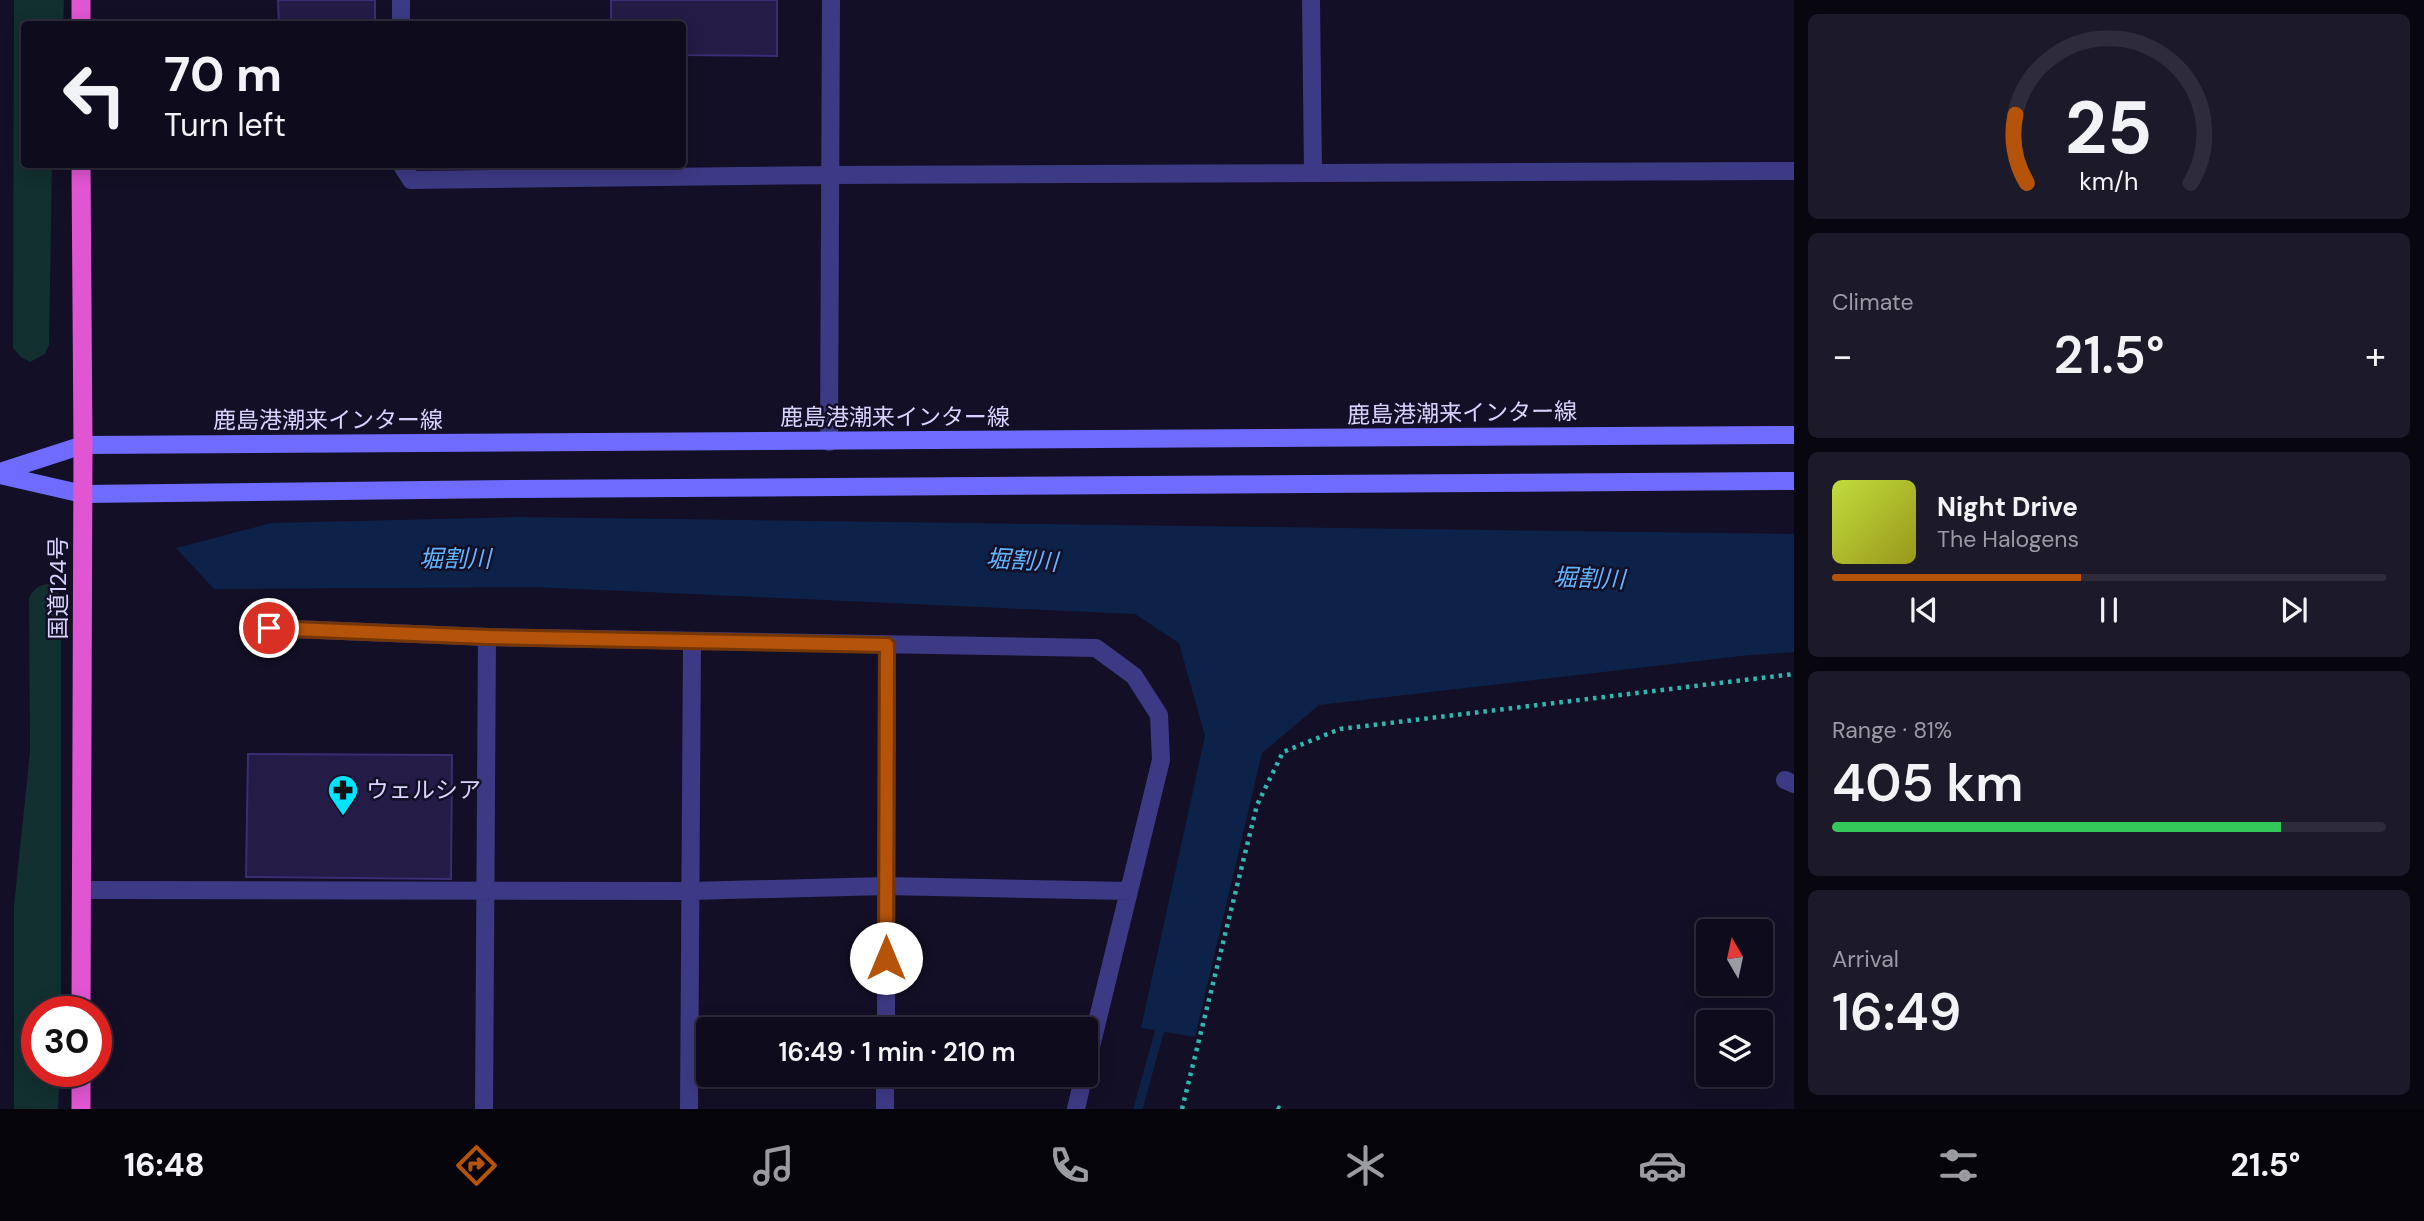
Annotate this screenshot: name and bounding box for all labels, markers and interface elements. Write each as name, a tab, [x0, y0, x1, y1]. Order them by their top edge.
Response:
text: 70 m	[164, 42, 282, 106]
icon: left	[49, 49, 140, 140]
text: 25	[2065, 81, 2153, 176]
text: Turn left	[164, 104, 286, 146]
text: km/h	[2079, 164, 2139, 197]
text: Climate	[1832, 287, 1914, 317]
text: 21.5°	[2053, 321, 2165, 389]
text: −	[1832, 331, 1853, 381]
text: +	[2365, 331, 2386, 381]
street label: 鹿島港潮来インター線	[1347, 396, 1577, 430]
street label: 鹿島港潮来インター線	[780, 402, 1010, 432]
street label: 鹿島港潮来インター線	[213, 405, 443, 435]
text: Night Drive	[1937, 490, 2078, 524]
text: The Halogens	[1937, 524, 2079, 554]
street label: 国道124号	[43, 537, 73, 640]
water label: 堀割川	[419, 543, 494, 574]
water label: 堀割川	[985, 543, 1062, 578]
water label: 堀割川	[1552, 561, 1629, 595]
icon: previous	[1905, 591, 1943, 629]
icon: pause	[2090, 591, 2128, 629]
icon: next	[2275, 591, 2313, 629]
pin	[239, 598, 299, 658]
icon: arrive	[250, 609, 288, 647]
text: Range · 81%	[1832, 715, 1952, 745]
text: 405 km	[1832, 749, 2023, 817]
pharmacy icon: ウェルシア	[326, 773, 360, 817]
place label: ウェルシア	[366, 775, 481, 805]
north arrow	[1696, 919, 1773, 996]
map controls	[1696, 919, 1773, 1087]
position arrow	[849, 921, 923, 995]
text: Arrival	[1832, 944, 1899, 974]
text: 16:49	[1832, 978, 1962, 1046]
speed limit sign: 30	[21, 996, 112, 1087]
button: layers	[1696, 1010, 1773, 1087]
text: 16:49 · 1 min · 210 m	[778, 1035, 1016, 1069]
icon: directions	[452, 1141, 501, 1190]
icon: music	[749, 1141, 798, 1190]
icon: phone	[1045, 1141, 1094, 1190]
icon: climate	[1341, 1141, 1390, 1190]
icon: car	[1638, 1141, 1687, 1190]
icon: filters	[1934, 1141, 1983, 1190]
text: 16:48	[124, 1144, 205, 1186]
text: 21.5°	[2231, 1144, 2300, 1186]

